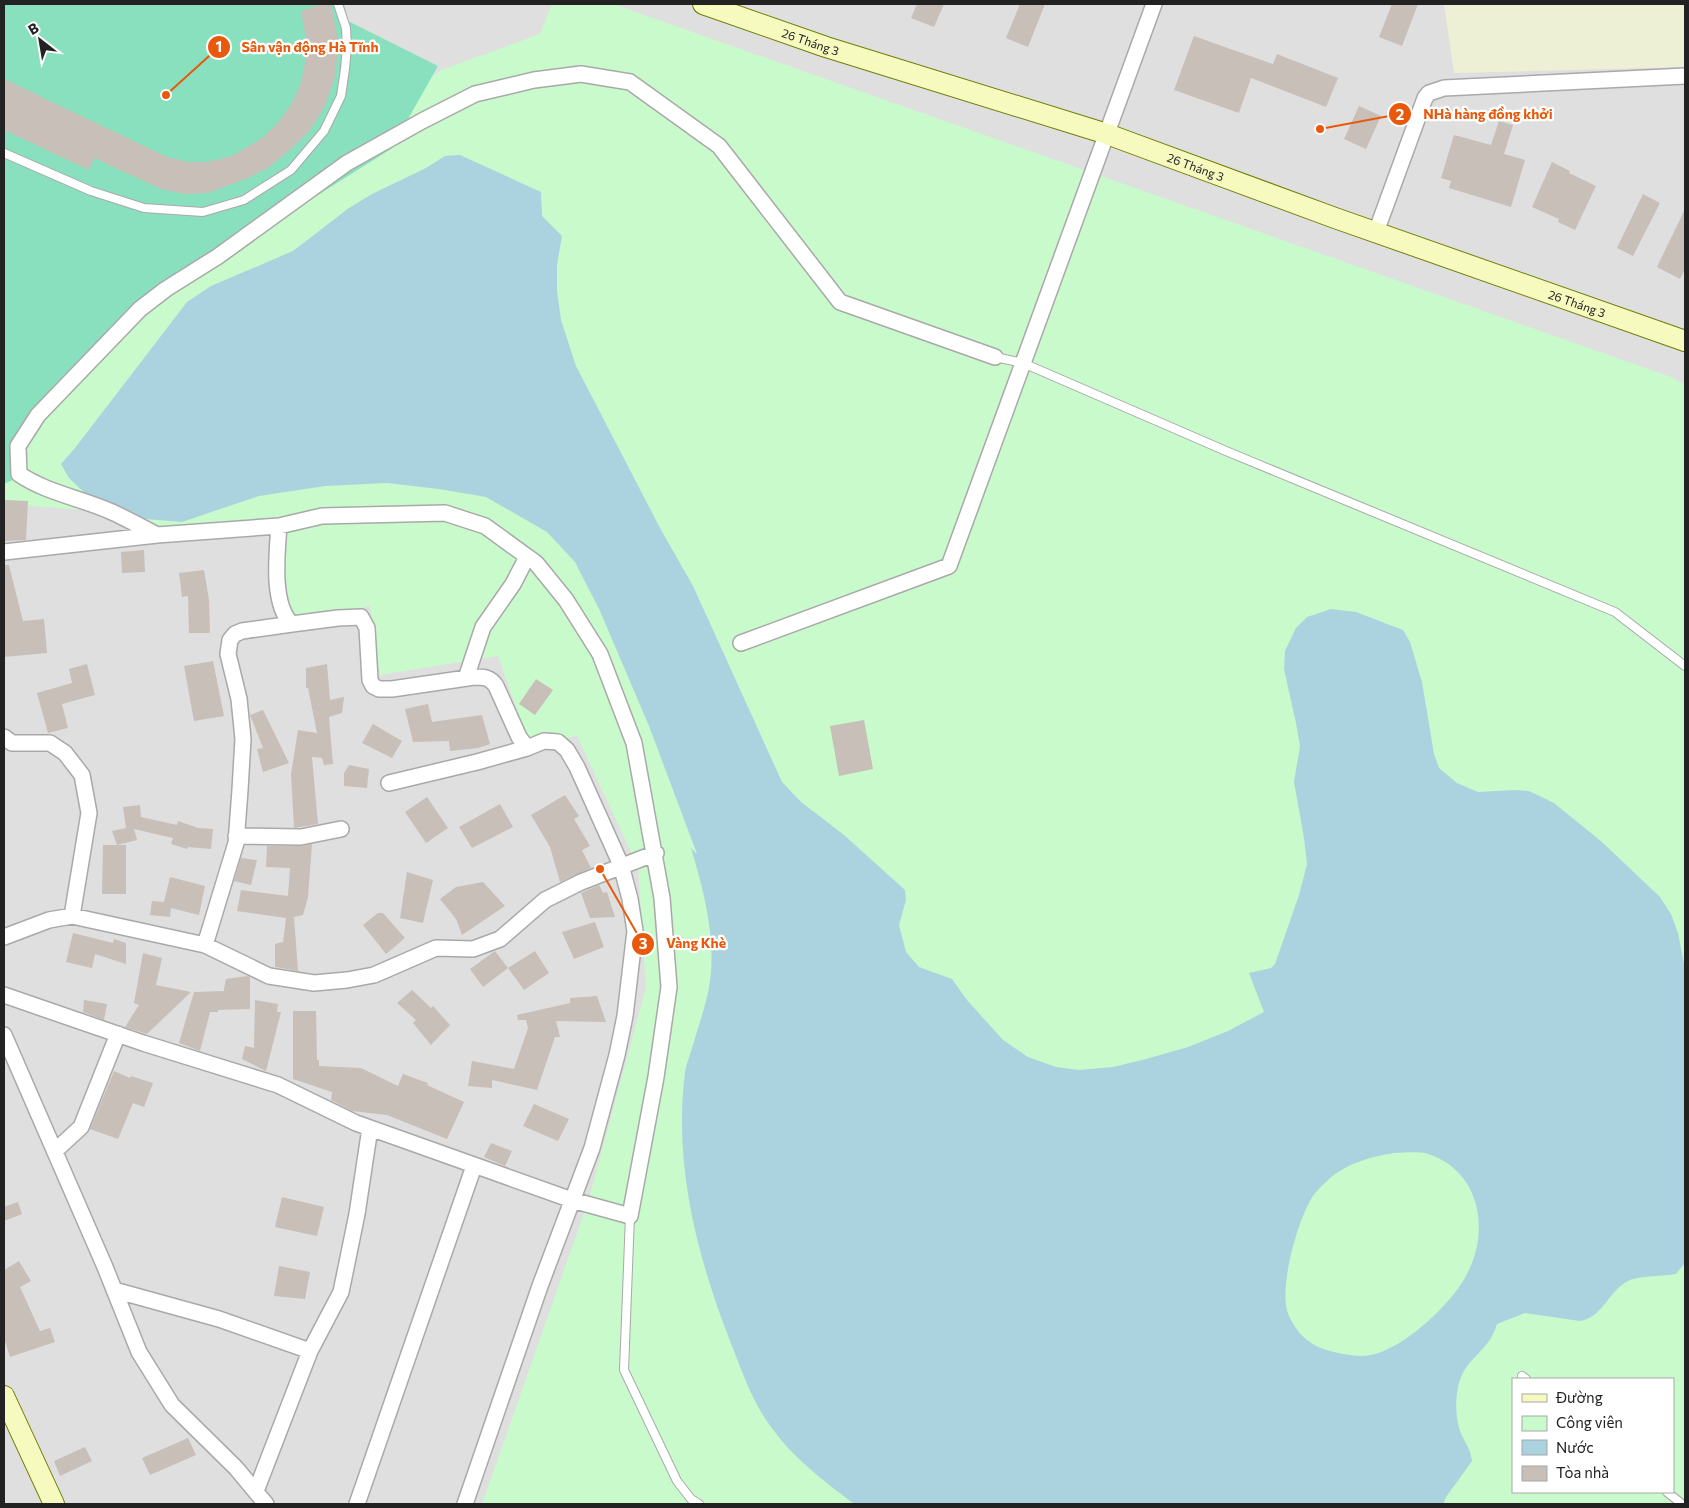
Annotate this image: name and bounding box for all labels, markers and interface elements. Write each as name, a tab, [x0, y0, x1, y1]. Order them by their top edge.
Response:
north arrow	[15, 15, 65, 65]
text: B	[25, 19, 41, 38]
street label: 26 Tháng 3	[780, 25, 841, 58]
callout: Sân vận động Hà Tĩnh	[206, 33, 388, 62]
text: 1	[216, 37, 222, 55]
text: Sân vận động Hà Tĩnh	[241, 38, 379, 55]
callout: NHà hàng đồng khởi	[1388, 100, 1562, 129]
text: 2	[1396, 105, 1404, 123]
text: NHà hàng đồng khởi	[1423, 105, 1553, 122]
street label: 26 Tháng 3	[1165, 150, 1226, 184]
street label: 26 Tháng 3	[1547, 287, 1608, 320]
callout: Vàng Khè	[631, 929, 736, 958]
text: 3	[639, 934, 648, 952]
text: Vàng Khè	[666, 934, 726, 951]
legend	[1512, 1378, 1674, 1493]
text: Đường	[1555, 1388, 1603, 1406]
text: Công viên	[1556, 1413, 1623, 1431]
text: Nước	[1556, 1438, 1594, 1456]
text: Tòa nhà	[1556, 1463, 1609, 1481]

